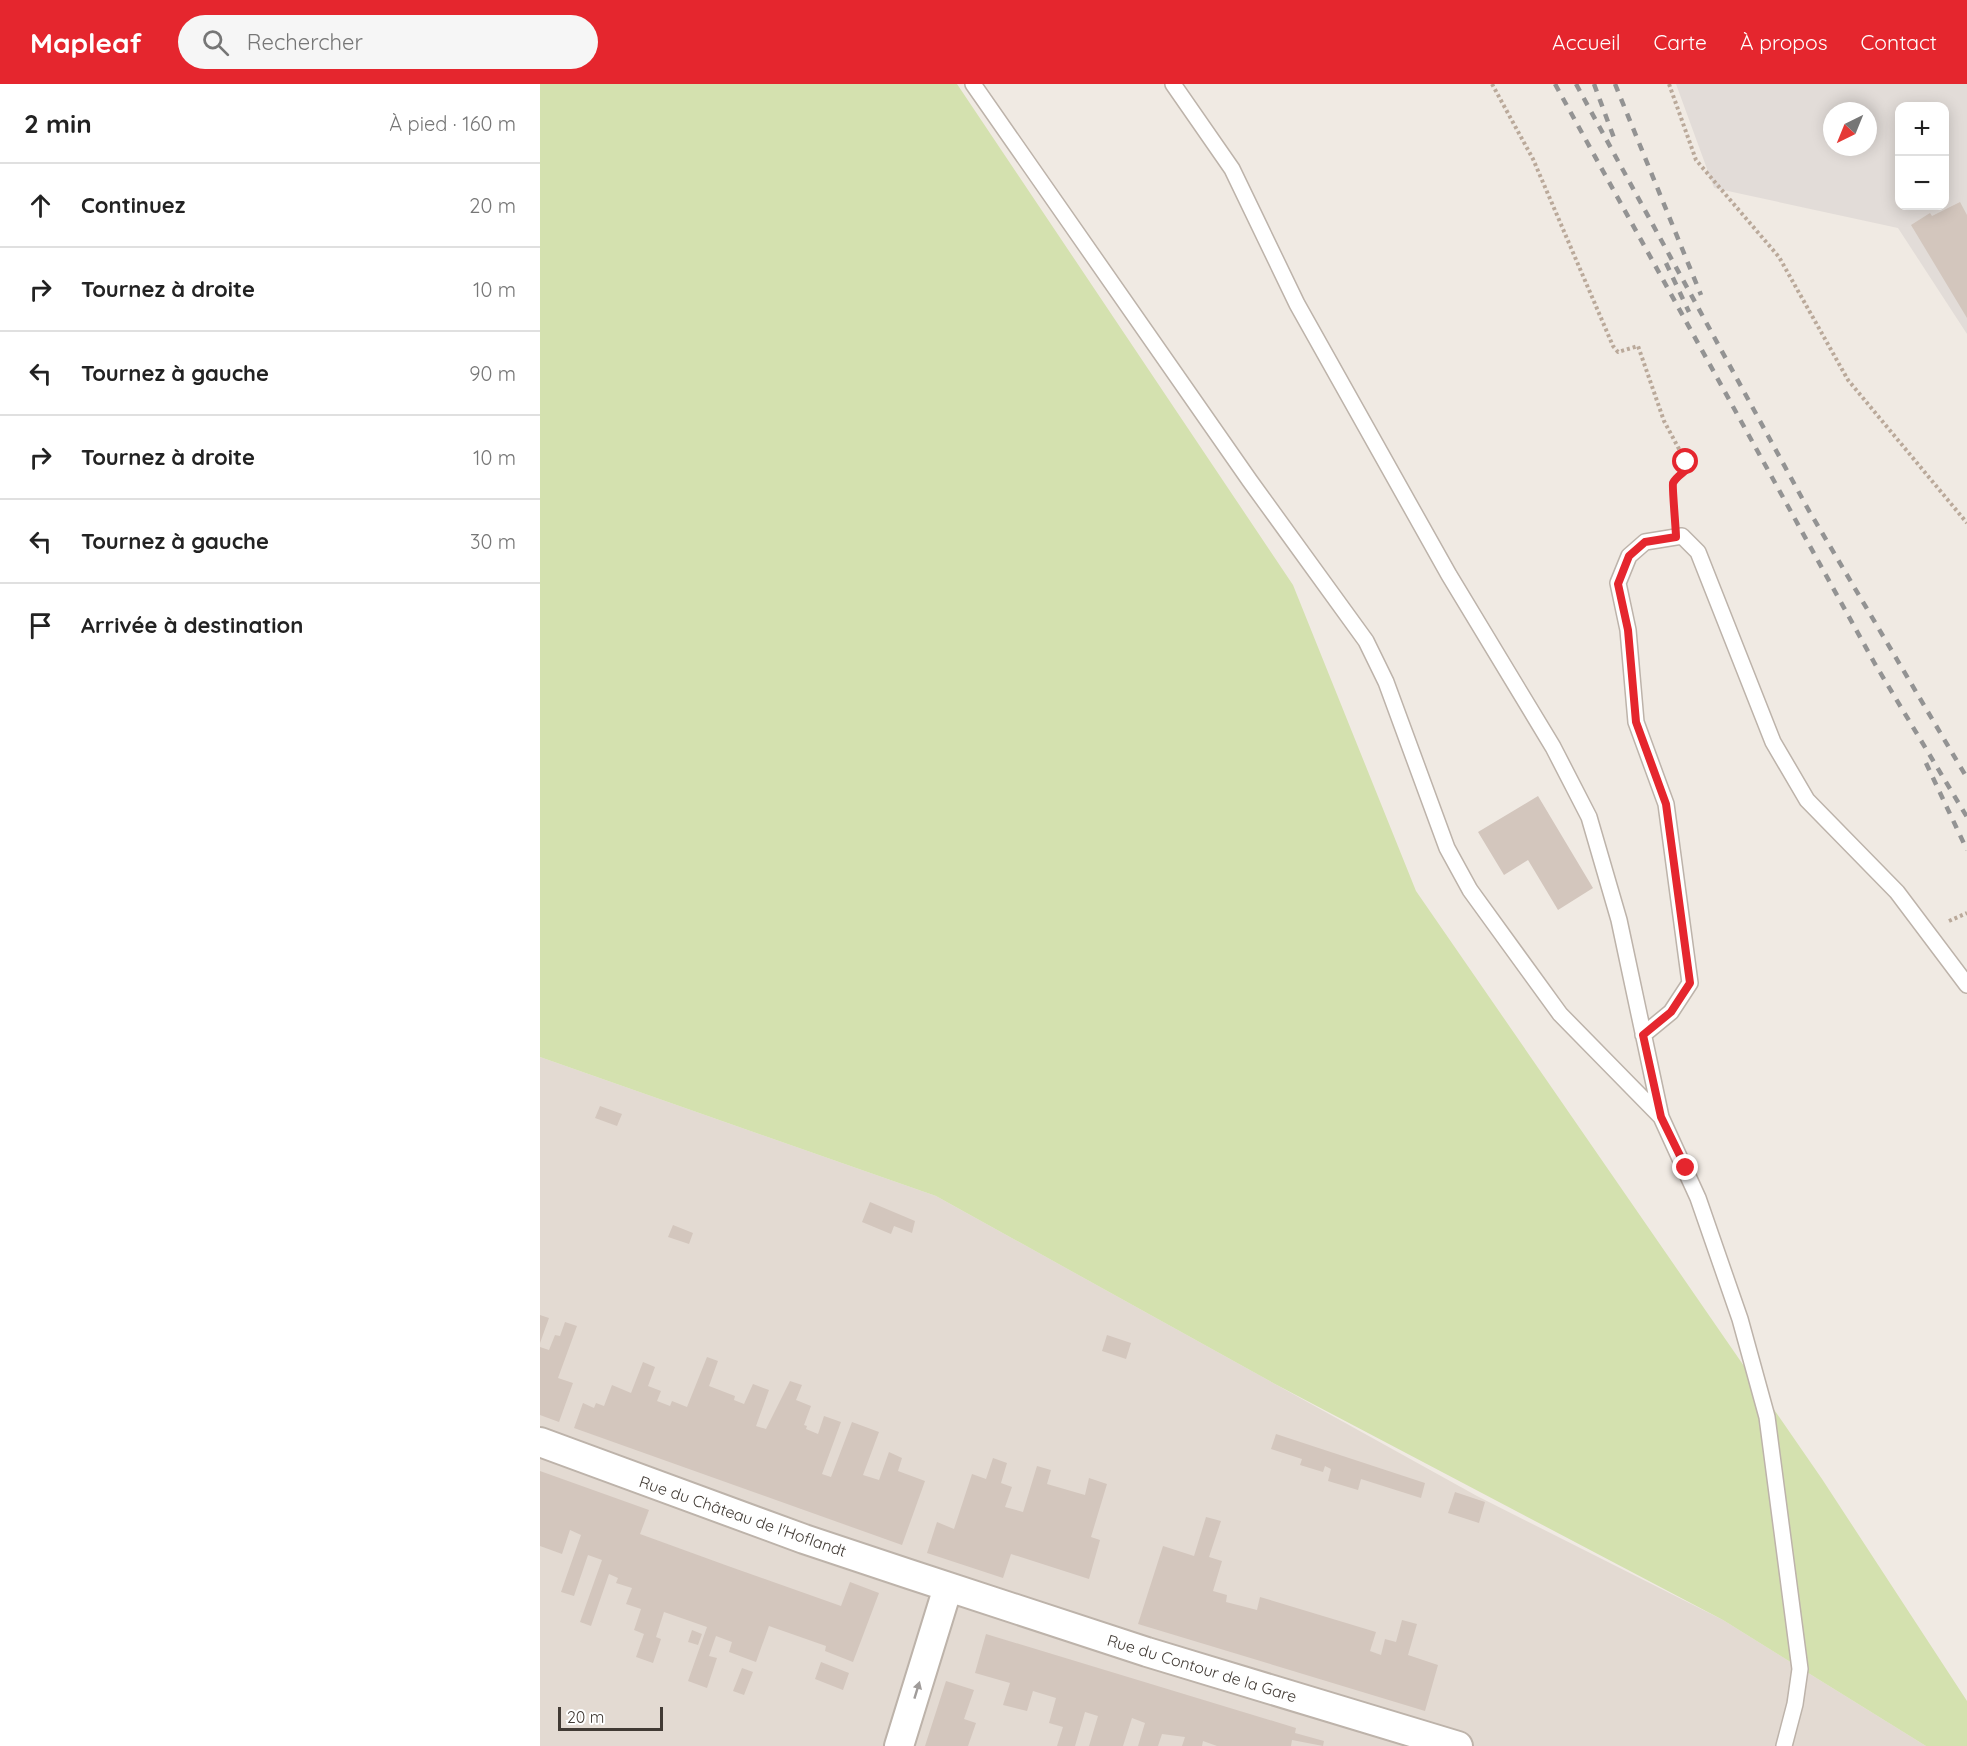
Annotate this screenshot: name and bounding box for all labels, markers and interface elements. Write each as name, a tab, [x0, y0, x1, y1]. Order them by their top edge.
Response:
search box	[178, 15, 598, 69]
text: Mapleaf	[30, 25, 142, 60]
icon: search	[199, 26, 232, 59]
text: Rechercher	[247, 28, 363, 56]
text: Accueil	[1552, 29, 1621, 55]
text: Carte	[1654, 29, 1707, 55]
text: À propos	[1740, 29, 1828, 55]
text: Contact	[1861, 29, 1937, 55]
north arrow	[1823, 102, 1877, 156]
map controls	[1895, 102, 1949, 210]
button: +	[1895, 102, 1949, 156]
text: 2 min	[24, 107, 92, 140]
text: À pied · 160 m	[389, 111, 516, 136]
button: −	[1895, 156, 1949, 210]
icon: ahead	[24, 189, 57, 222]
text: Continuez	[81, 191, 185, 219]
text: 20 m	[469, 193, 516, 218]
icon: right	[24, 273, 57, 306]
text: Tournez à droite	[81, 275, 255, 303]
text: 10 m	[473, 277, 516, 302]
icon: left	[24, 357, 57, 390]
text: Tournez à gauche	[81, 359, 269, 387]
text: 90 m	[469, 361, 516, 386]
icon: right	[24, 441, 57, 474]
text: Tournez à droite	[81, 443, 255, 471]
text: 10 m	[473, 445, 516, 470]
route start	[1672, 448, 1698, 474]
icon: left	[24, 525, 57, 558]
text: Tournez à gauche	[81, 527, 269, 555]
text: 30 m	[470, 529, 516, 554]
icon: arrive	[24, 609, 57, 642]
text: Arrivée à destination	[81, 611, 303, 639]
route end	[1672, 1154, 1698, 1180]
street label: Rue du Château de l'Hoflandt	[637, 1471, 849, 1561]
street label: Rue du Contour de la Gare	[1105, 1630, 1299, 1706]
one-way arrow	[912, 1681, 922, 1699]
scale bar	[558, 1704, 663, 1732]
text: 20 m	[567, 1707, 604, 1727]

